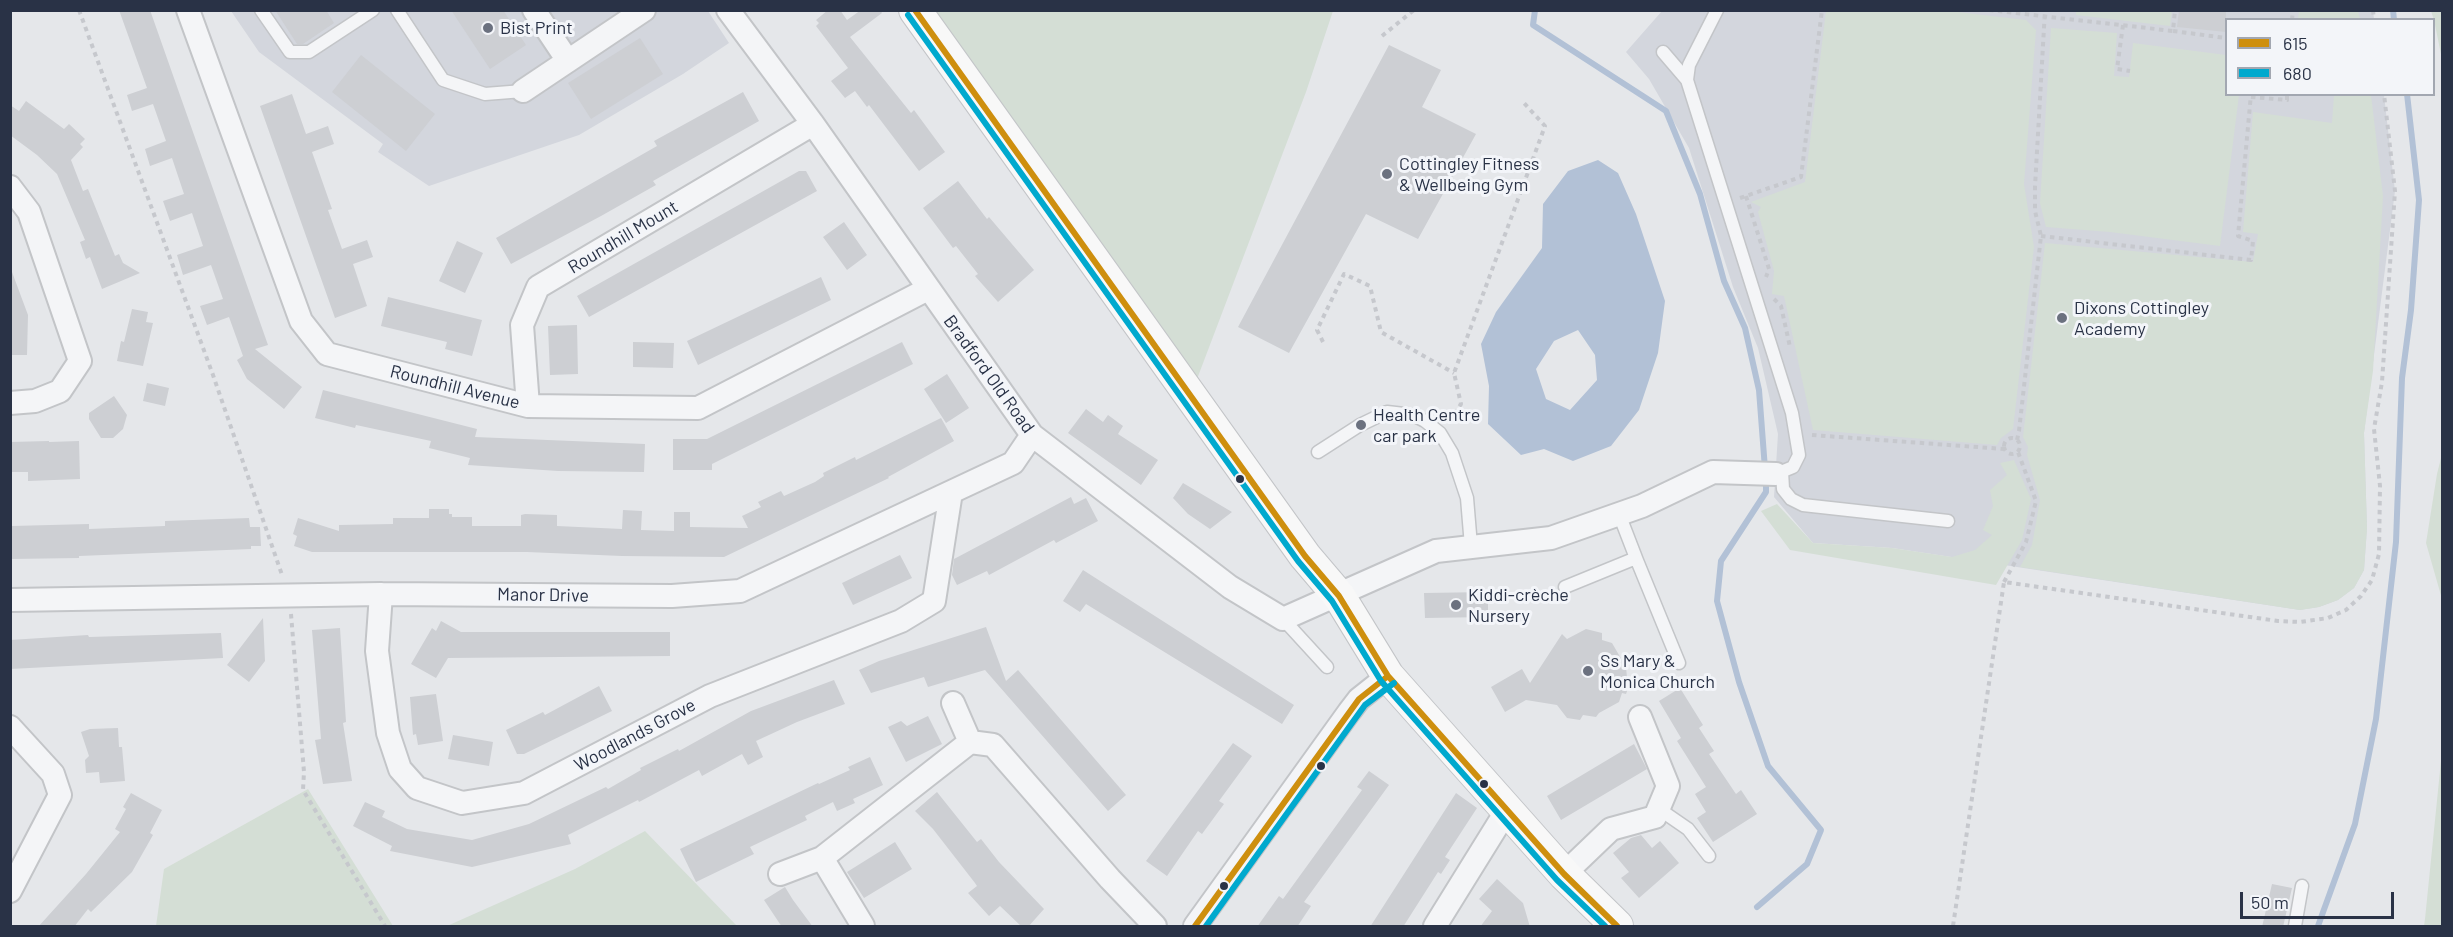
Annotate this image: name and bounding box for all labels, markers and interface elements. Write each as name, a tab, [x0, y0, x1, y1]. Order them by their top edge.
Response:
place label: Bist Print	[500, 17, 573, 39]
legend	[2225, 18, 2435, 96]
marker: Bist Print	[481, 21, 495, 35]
text: 615	[2283, 32, 2308, 54]
text: 680	[2283, 62, 2312, 84]
place label: Cottingley Fitness & Wellbeing Gym	[1399, 153, 1539, 195]
marker: Cottingley Fitness & Wellbeing Gym	[1380, 167, 1394, 181]
street label: Roundhill Mount	[564, 196, 682, 278]
place label: Dixons Cottingley Academy	[2074, 297, 2209, 340]
street label: Bradford Old Road	[939, 311, 1039, 437]
marker: Dixons Cottingley Academy	[2055, 311, 2069, 325]
street label: Roundhill Avenue	[388, 360, 522, 414]
place label: Health Centre car park	[1373, 404, 1480, 446]
marker: Health Centre car park	[1354, 418, 1368, 432]
unlabelled marker	[1234, 473, 1246, 485]
street label: Manor Drive	[497, 583, 589, 607]
place label: Kiddi-crèche Nursery	[1468, 584, 1569, 626]
marker: Kiddi-crèche Nursery	[1449, 598, 1463, 612]
place label: Ss Mary & Monica Church	[1600, 650, 1715, 692]
marker: Ss Mary & Monica Church	[1581, 664, 1595, 678]
street label: Woodlands Grove	[571, 694, 699, 776]
unlabelled marker	[1315, 760, 1327, 772]
unlabelled marker	[1478, 778, 1490, 790]
unlabelled marker	[1218, 880, 1230, 892]
scale bar	[2243, 880, 2398, 918]
text: 50 m	[2251, 891, 2289, 913]

